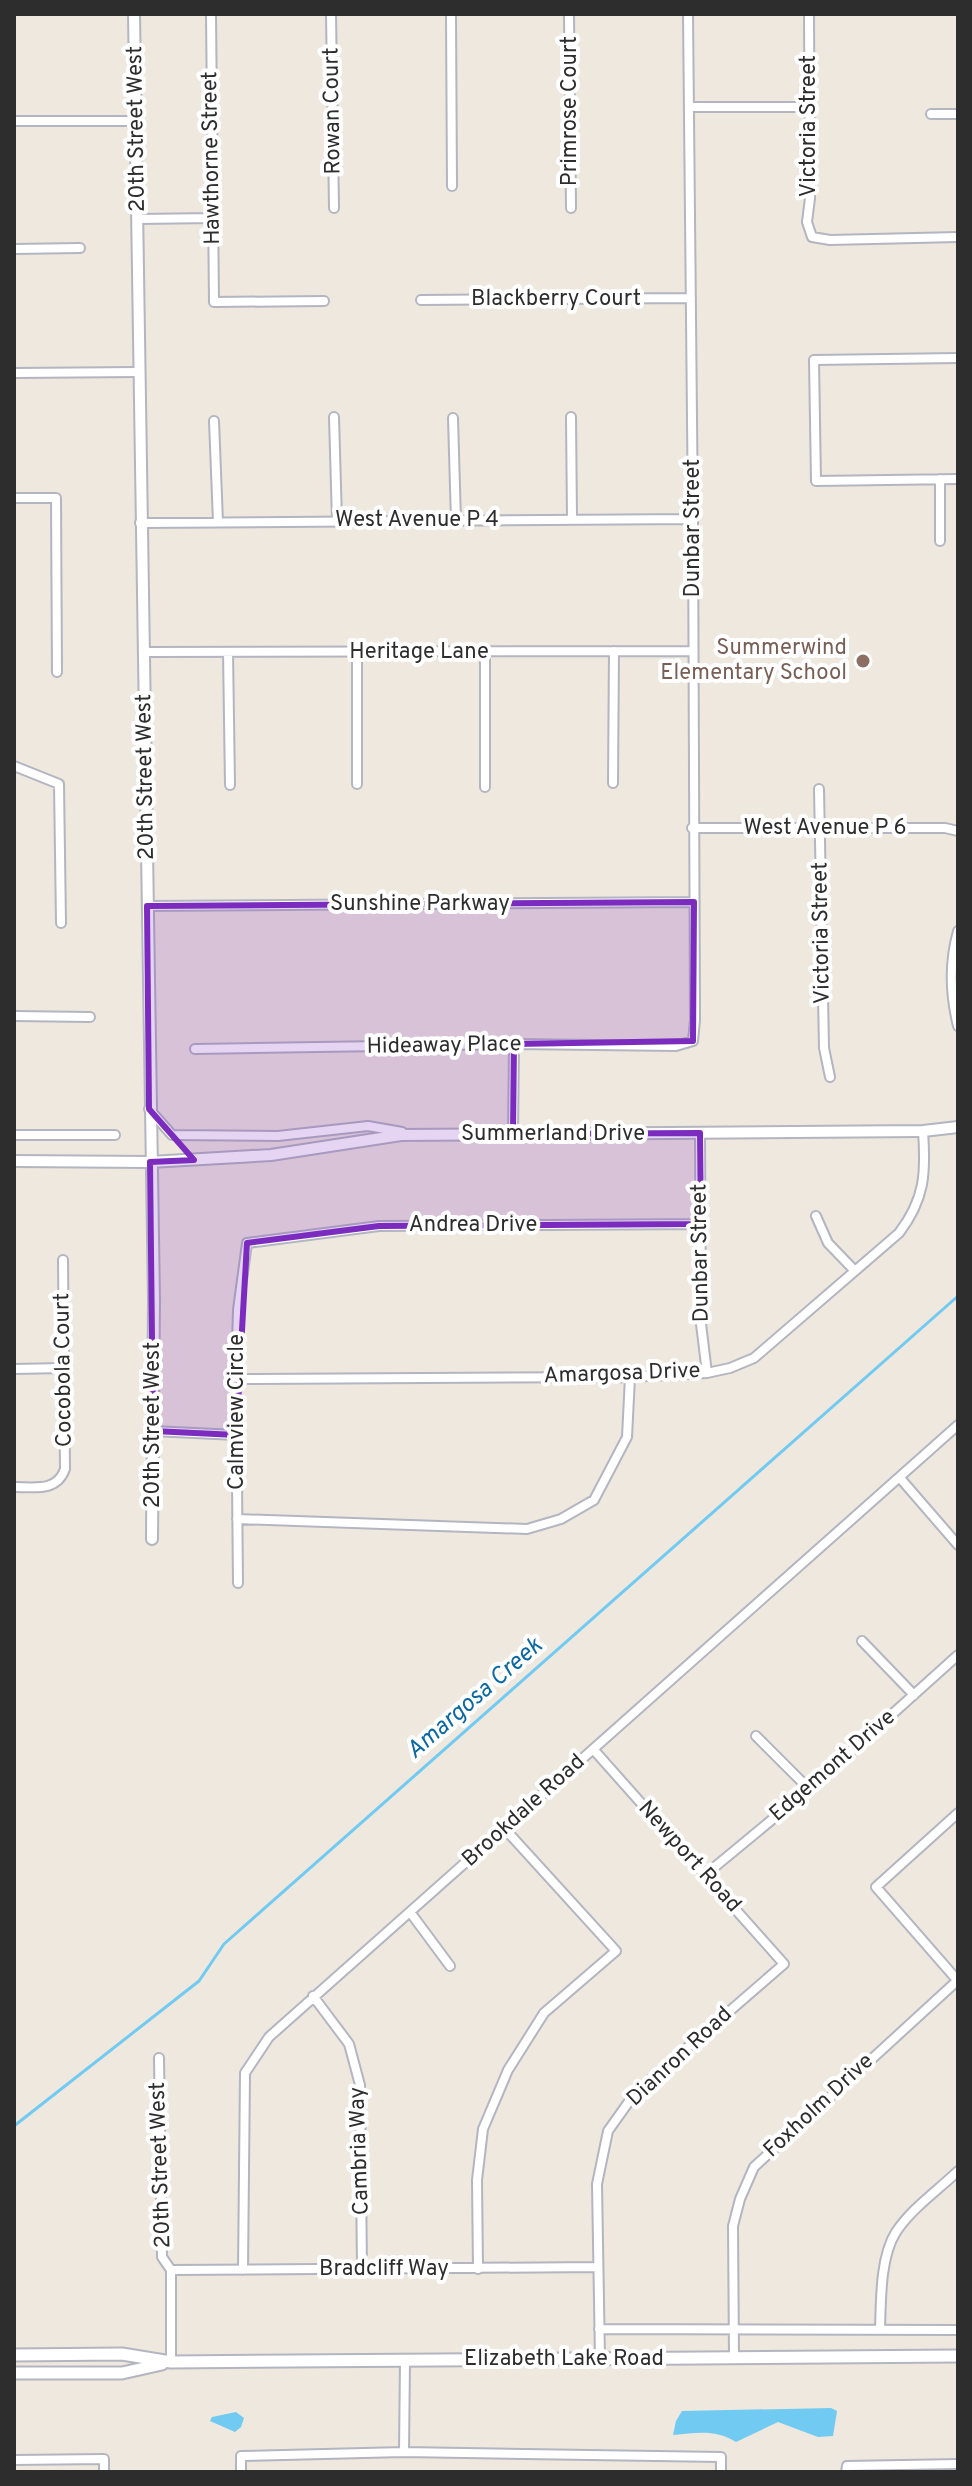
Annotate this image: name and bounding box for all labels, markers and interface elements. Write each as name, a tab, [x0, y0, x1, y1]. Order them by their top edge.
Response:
street label: Primrose Court	[557, 36, 584, 186]
street label: 20th Street West	[122, 46, 152, 212]
street label: Rowan Court	[318, 47, 348, 175]
street label: Victoria Street	[796, 55, 823, 197]
street label: Hawthorne Street	[197, 71, 227, 245]
street label: Blackberry Court	[471, 286, 641, 313]
street label: Dunbar Street	[680, 459, 707, 597]
street label: West Avenue P 4	[335, 507, 499, 534]
place label: Summerwind Elementary School	[660, 635, 847, 687]
street label: Heritage Lane	[349, 639, 489, 666]
marker: Summerwind Elementary School	[854, 652, 872, 670]
street label: 20th Street West	[131, 694, 161, 860]
street label: West Avenue P 6	[743, 815, 907, 842]
street label: Victoria Street	[807, 862, 837, 1004]
street label: Sunshine Parkway	[330, 891, 510, 918]
street label: Hideaway Place	[366, 1031, 522, 1061]
street label: Summerland Drive	[461, 1121, 645, 1148]
street label: Dunbar Street	[686, 1183, 716, 1323]
street label: Andrea Drive	[409, 1212, 537, 1239]
street label: Cocobola Court	[49, 1293, 79, 1447]
street label: Calmview Circle	[224, 1334, 251, 1490]
street label: 20th Street West	[140, 1342, 167, 1508]
street label: Amargosa Drive	[543, 1358, 701, 1390]
water label: Amargosa Creek	[401, 1631, 550, 1766]
street label: Edgemont Drive	[765, 1704, 901, 1828]
street label: Brookdale Road	[457, 1749, 591, 1873]
street label: Newport Road	[632, 1795, 746, 1919]
street label: Dianron Road	[622, 2002, 738, 2112]
street label: Foxholm Drive	[758, 2048, 880, 2164]
street label: 20th Street West	[145, 2081, 177, 2249]
street label: Cambria Way	[344, 2086, 376, 2216]
street label: Bradcliff Way	[319, 2256, 449, 2283]
street label: Elizabeth Lake Road	[464, 2346, 664, 2373]

